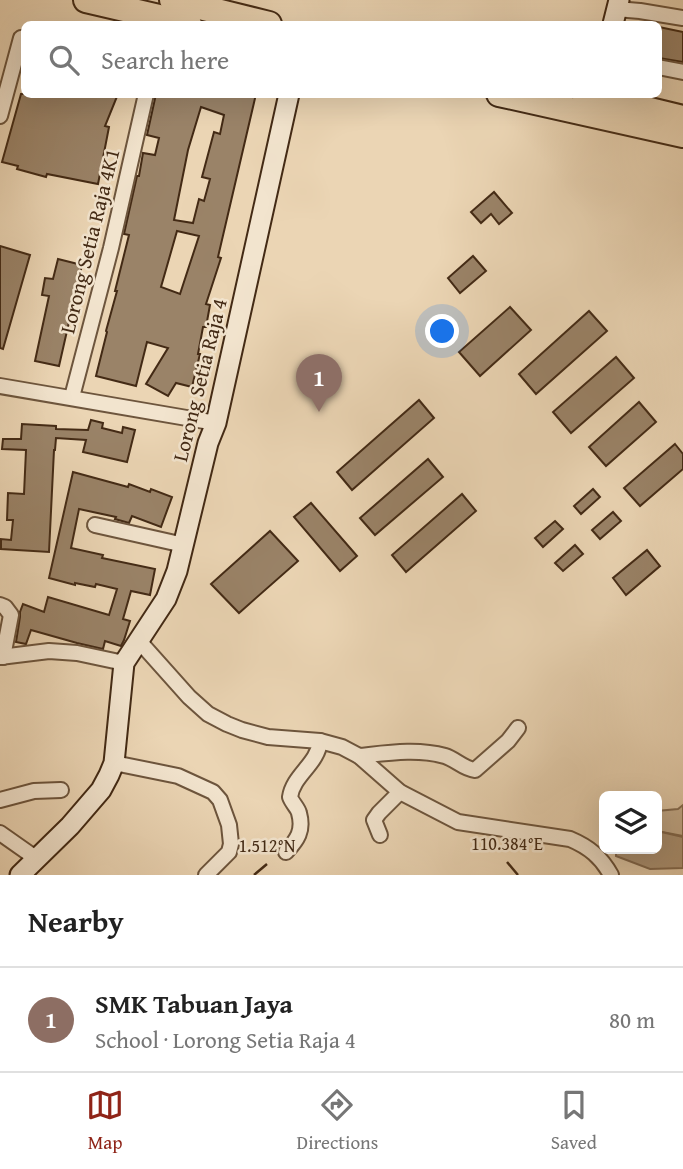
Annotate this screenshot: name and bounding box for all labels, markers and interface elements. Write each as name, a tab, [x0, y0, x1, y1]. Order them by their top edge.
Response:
search box	[21, 21, 662, 98]
text: Search here	[101, 40, 229, 79]
icon: search	[45, 41, 83, 79]
street label: Lorong Setia Raja 4K1	[52, 145, 127, 337]
street label: Lorong Setia Raja 4	[164, 295, 235, 465]
your location	[425, 314, 459, 348]
pin: 1	[296, 354, 342, 412]
map controls	[599, 791, 662, 854]
button: layers	[599, 791, 662, 854]
text: 110.384°E	[471, 830, 543, 857]
text: 1.512°N	[238, 832, 296, 859]
text: Nearby	[28, 899, 124, 943]
text: SMK Tabuan Jaya	[95, 984, 293, 1023]
text: 1	[45, 1003, 57, 1036]
text: 80 m	[609, 1003, 655, 1036]
text: School · Lorong Setia Raja 4	[95, 1023, 356, 1056]
tab: Map	[86, 1086, 124, 1156]
tab: Directions	[297, 1086, 378, 1156]
tab: Saved	[551, 1086, 597, 1156]

